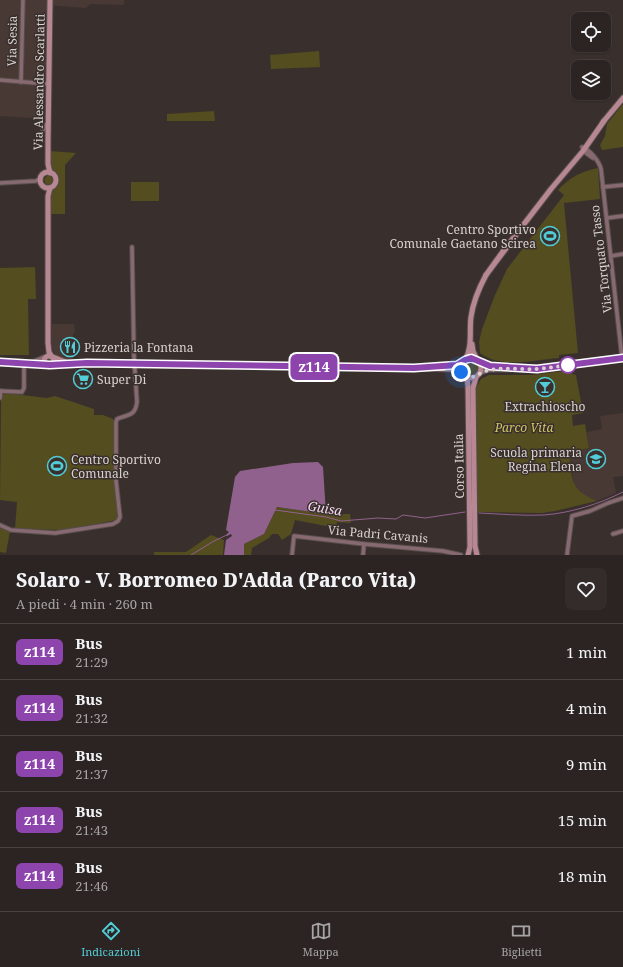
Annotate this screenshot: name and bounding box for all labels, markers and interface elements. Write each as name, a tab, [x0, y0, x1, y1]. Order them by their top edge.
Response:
map controls	[571, 12, 611, 100]
button: locate	[571, 12, 611, 52]
street label: Via Alessandro Scarlatti	[29, 14, 49, 150]
street label: Via Sesia	[3, 15, 21, 67]
button: layers	[571, 60, 611, 100]
street label: Via Torquato Tasso	[586, 204, 616, 314]
place label: Centro Sportivo Comunale Gaetano Scirea	[389, 221, 536, 252]
sports icon: Centro Sportivo Comunale Gaetano Scirea	[539, 225, 561, 247]
restaurant icon: Pizzeria la Fontana	[59, 336, 81, 358]
place label: Pizzeria la Fontana	[84, 339, 194, 356]
line badge: z114	[286, 354, 342, 380]
unlabelled marker	[559, 356, 577, 374]
text: z114	[298, 357, 330, 376]
your location	[451, 362, 471, 382]
supermarket icon: Super Di	[72, 368, 94, 390]
place label: Super Di	[97, 371, 146, 388]
bar icon: Extrachioscho	[534, 376, 556, 398]
place label: Extrachioscho	[505, 398, 586, 415]
park label: Parco Vita	[494, 419, 553, 436]
street label: Corso Italia	[450, 433, 468, 499]
place label: Scuola primaria Regina Elena	[490, 444, 582, 475]
school or university icon: Scuola primaria Regina Elena	[585, 448, 607, 470]
place label: Centro Sportivo Comunale	[71, 451, 161, 482]
sports icon: Centro Sportivo Comunale	[46, 455, 68, 477]
water label: Guisa	[307, 496, 344, 520]
street label: Via Padri Cavanis	[327, 521, 429, 547]
text: Solaro - V. Borromeo D'Adda (Parco Vita)	[16, 567, 416, 593]
button: heart	[565, 568, 607, 610]
text: A piedi · 4 min · 260 m	[16, 595, 153, 613]
text: Bus	[75, 633, 102, 653]
text: z114	[24, 642, 55, 661]
text: 1 min	[566, 642, 607, 662]
text: 21:29	[75, 653, 108, 671]
text: Bus	[75, 689, 102, 709]
text: z114	[24, 698, 55, 717]
text: 4 min	[566, 698, 607, 718]
text: 21:32	[75, 709, 108, 727]
text: Bus	[75, 745, 102, 765]
text: z114	[24, 754, 55, 773]
text: 9 min	[566, 754, 607, 774]
text: 21:37	[75, 765, 108, 783]
text: Bus	[75, 801, 102, 821]
text: z114	[24, 810, 55, 829]
text: 15 min	[558, 810, 607, 830]
text: 21:43	[75, 821, 108, 839]
text: Bus	[75, 857, 102, 877]
text: z114	[24, 866, 55, 885]
text: 18 min	[558, 866, 607, 886]
text: 21:46	[75, 877, 108, 895]
tab: Indicazioni	[81, 920, 140, 959]
tab: Mappa	[303, 920, 339, 959]
tab: Biglietti	[501, 920, 542, 959]

